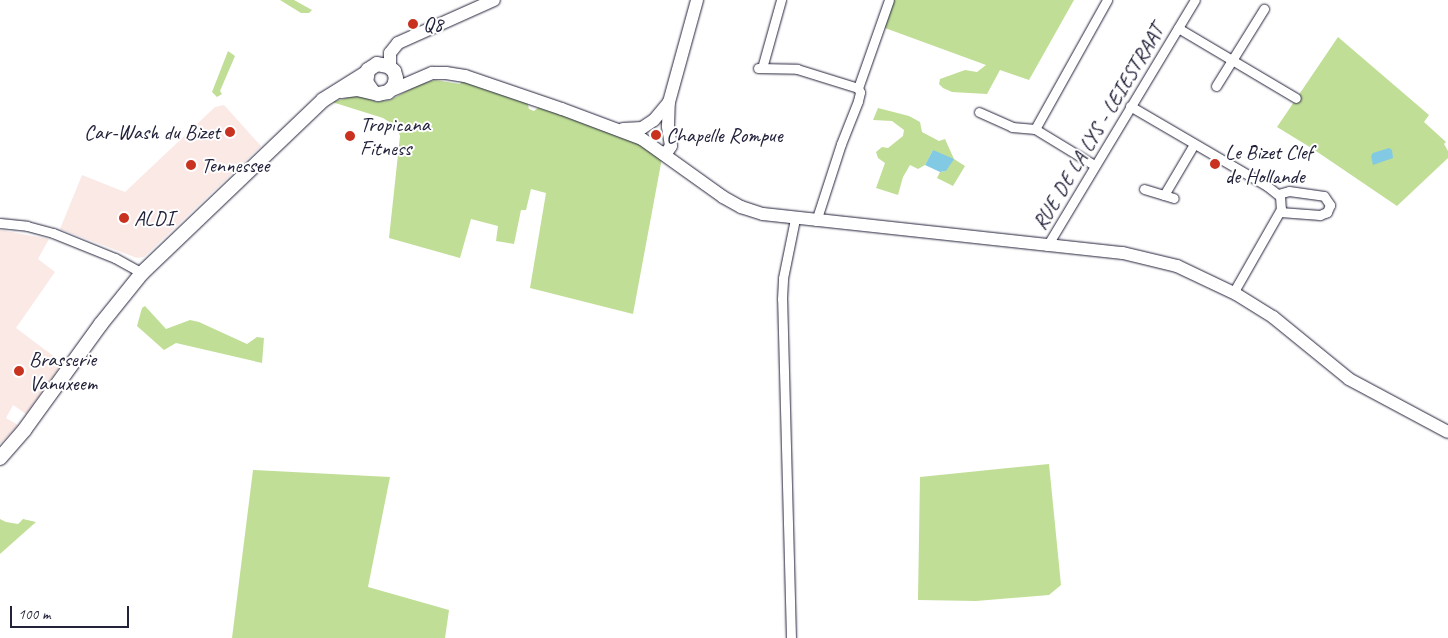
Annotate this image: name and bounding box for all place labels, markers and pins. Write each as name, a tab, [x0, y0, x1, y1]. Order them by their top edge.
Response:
place label: Q8	[423, 11, 443, 37]
marker: Q8	[407, 18, 419, 30]
place label: Tropicana Fitness	[360, 111, 430, 161]
place label: Car-Wash du Bizet	[84, 119, 220, 145]
place label: Chapelle Rompue	[666, 122, 781, 148]
marker: Car-Wash du Bizet	[224, 126, 236, 138]
marker: Chapelle Rompue	[650, 129, 662, 141]
marker: Tropicana Fitness	[344, 130, 356, 142]
place label: Le Bizet Clef de Hollande	[1225, 139, 1313, 189]
place label: Tennessee	[201, 152, 269, 178]
marker: Le Bizet Clef de Hollande	[1209, 158, 1221, 170]
marker: Tennessee	[185, 159, 197, 171]
place label: ALDI	[134, 205, 174, 231]
marker: ALDI	[118, 212, 130, 224]
place label: Brasserie Vanuxeem	[29, 346, 97, 396]
marker: Brasserie Vanuxeem	[13, 365, 25, 377]

